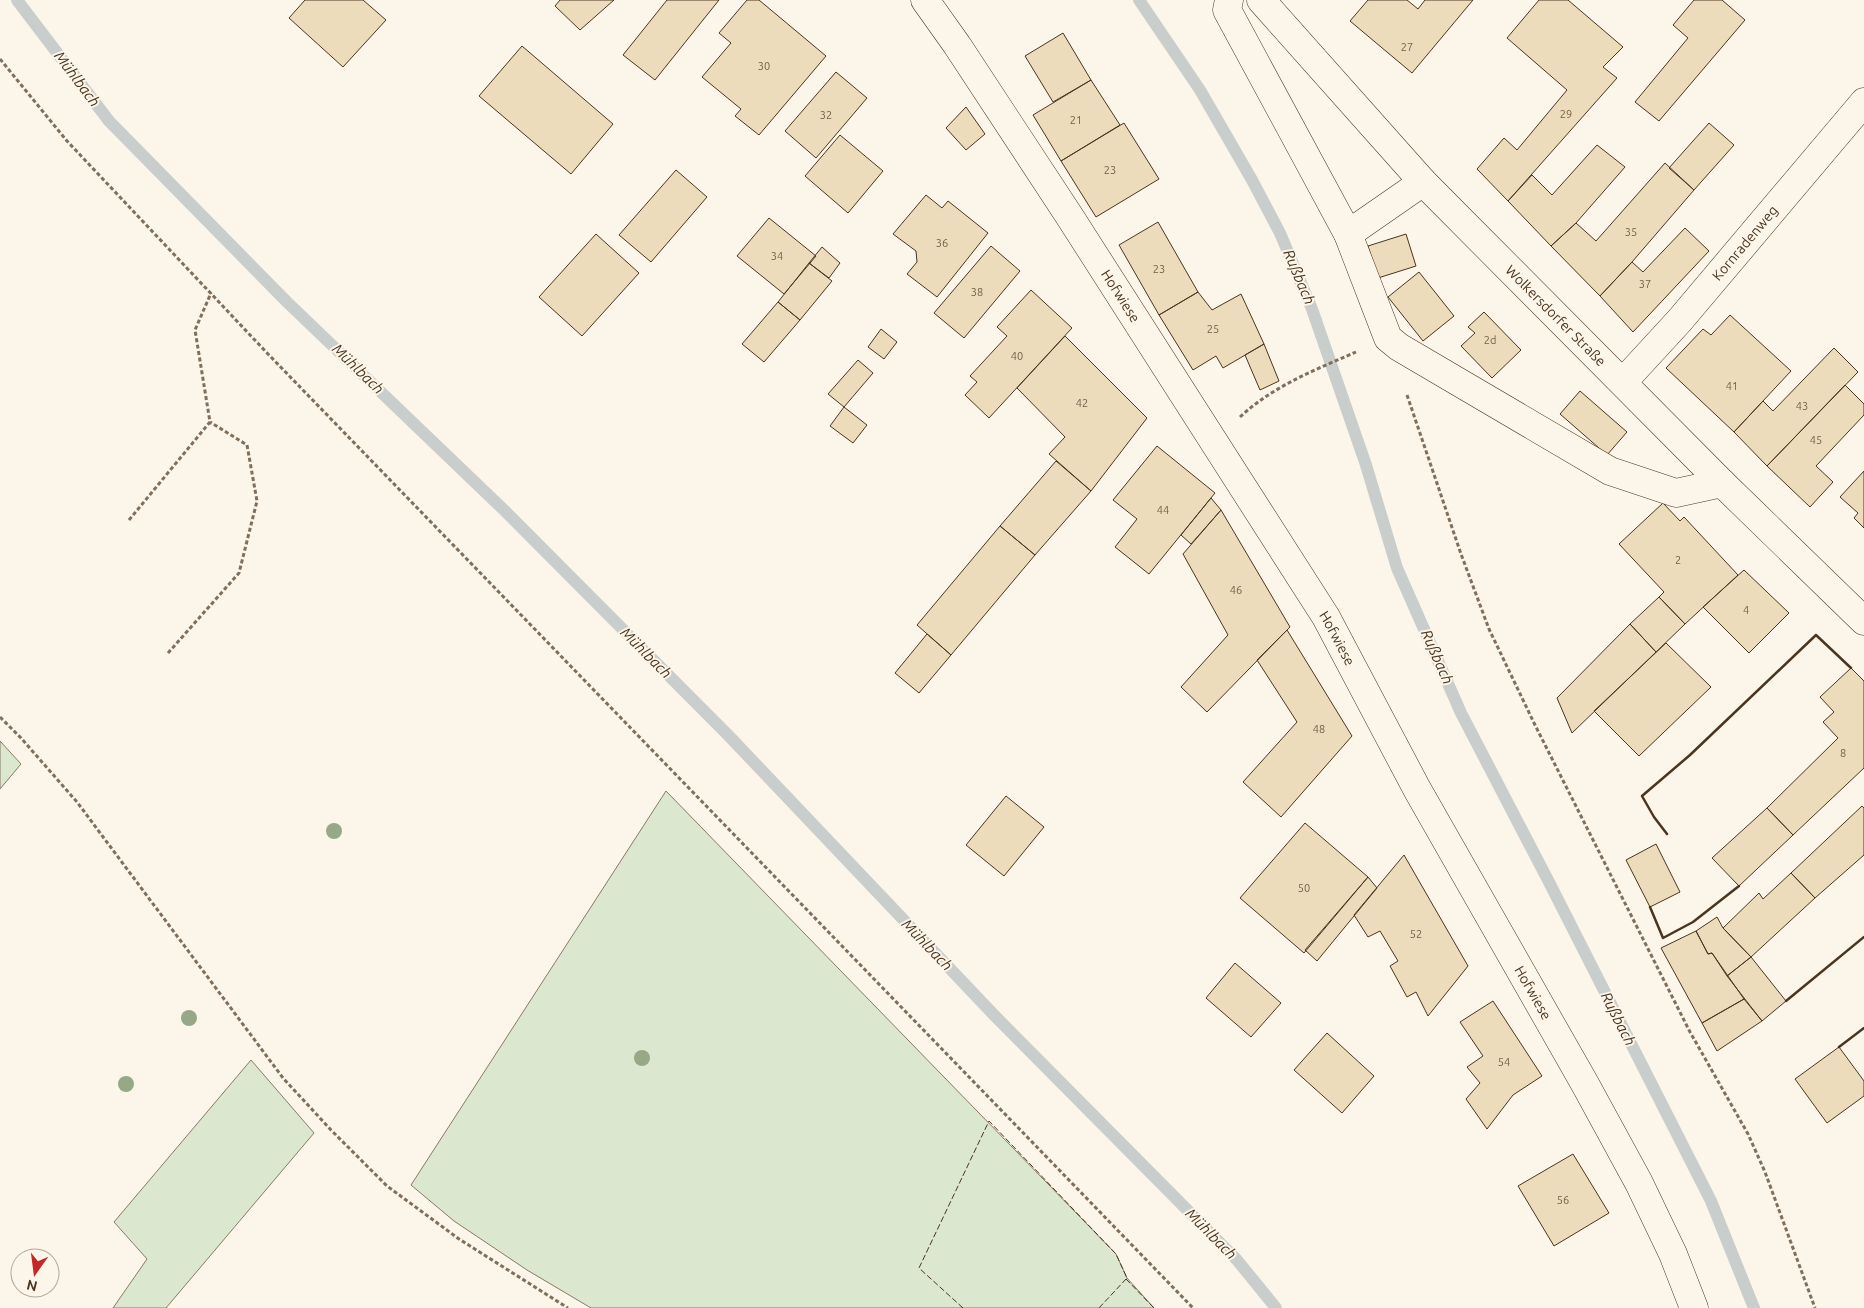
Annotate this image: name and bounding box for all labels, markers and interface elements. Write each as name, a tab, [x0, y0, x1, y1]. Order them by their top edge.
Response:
house number: 27	[1401, 41, 1413, 53]
water label: Mühlbach	[51, 48, 104, 110]
house number: 30	[758, 60, 770, 72]
house number: 29	[1560, 108, 1572, 120]
house number: 32	[820, 109, 832, 121]
house number: 21	[1070, 114, 1082, 126]
house number: 23	[1104, 164, 1116, 176]
street label: Kornradenweg	[1709, 202, 1781, 284]
house number: 35	[1625, 226, 1637, 238]
house number: 36	[936, 237, 948, 249]
water label: Rußbach	[1280, 247, 1319, 307]
house number: 34	[771, 250, 783, 262]
street label: Wolkersdorfer Straße	[1502, 262, 1609, 369]
house number: 23	[1153, 263, 1165, 275]
street label: Hofwiese	[1098, 267, 1143, 325]
house number: 37	[1639, 278, 1651, 290]
house number: 38	[971, 286, 983, 298]
house number: 25	[1207, 323, 1219, 335]
house number: 2d	[1484, 334, 1496, 346]
water label: Mühlbach	[329, 340, 388, 397]
house number: 40	[1011, 350, 1023, 362]
house number: 41	[1726, 380, 1738, 392]
house number: 42	[1076, 397, 1088, 409]
house number: 43	[1796, 400, 1808, 412]
house number: 45	[1810, 434, 1822, 446]
house number: 44	[1157, 504, 1169, 516]
house number: 2	[1675, 554, 1681, 566]
house number: 46	[1230, 584, 1242, 596]
house number: 4	[1743, 604, 1749, 616]
street label: Hofwiese	[1316, 608, 1358, 668]
water label: Mühlbach	[617, 624, 675, 682]
water label: Rußbach	[1418, 627, 1457, 687]
house number: 48	[1313, 723, 1325, 735]
house number: 8	[1840, 747, 1846, 759]
house number: 50	[1298, 882, 1310, 894]
water label: Mühlbach	[899, 915, 956, 974]
house number: 52	[1410, 928, 1422, 940]
street label: Hofwiese	[1511, 963, 1555, 1023]
water label: Rußbach	[1598, 989, 1639, 1048]
house number: 54	[1498, 1056, 1510, 1068]
house number: 56	[1557, 1194, 1569, 1206]
water label: Mühlbach	[1182, 1205, 1240, 1263]
north arrow	[10, 1248, 60, 1298]
text: N	[25, 1277, 39, 1295]

